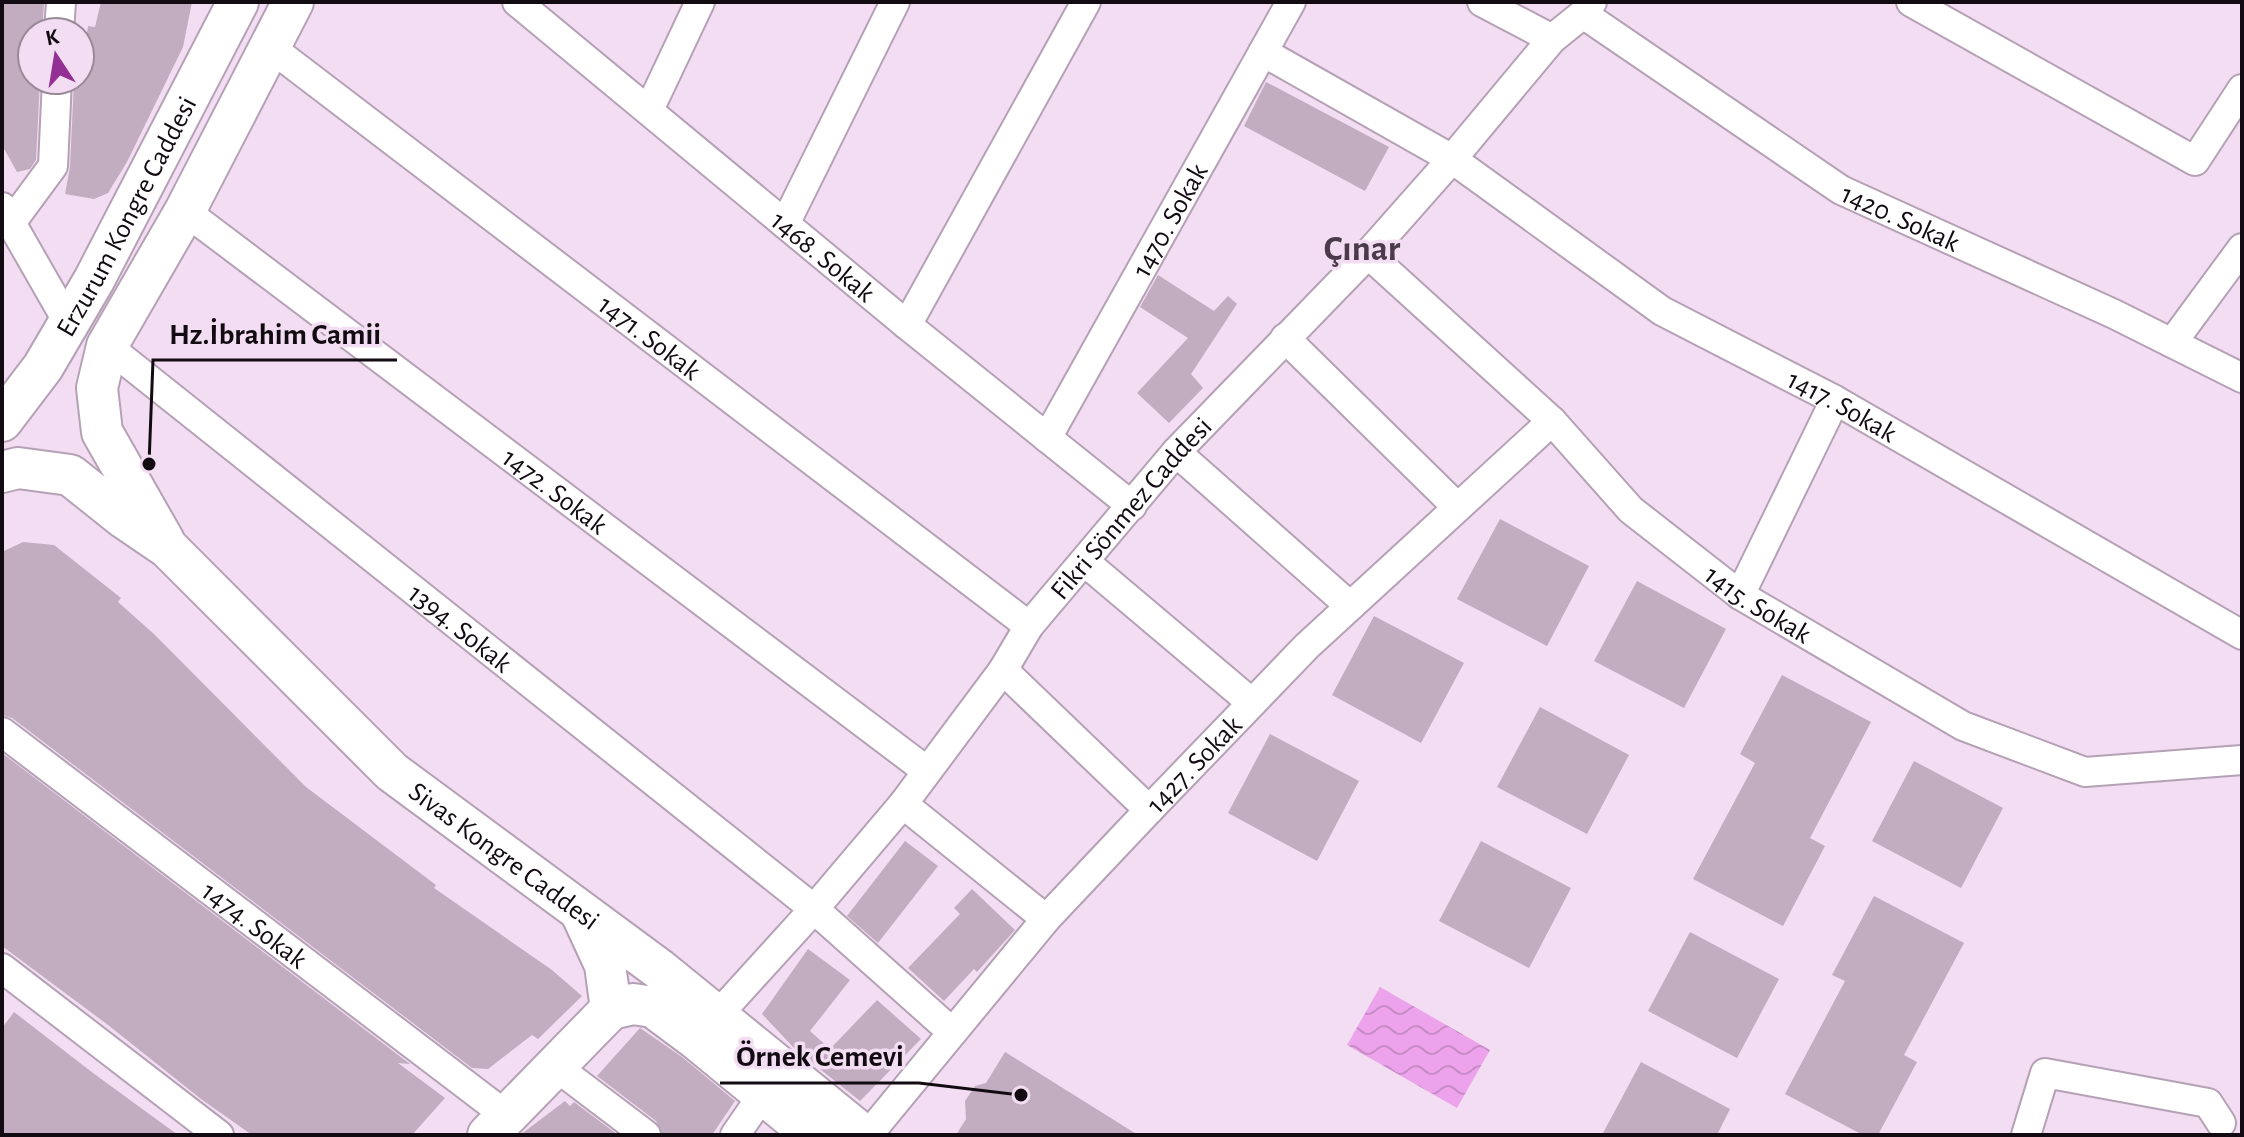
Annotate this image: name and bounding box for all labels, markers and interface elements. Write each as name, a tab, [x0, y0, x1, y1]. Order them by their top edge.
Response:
north arrow	[16, 16, 96, 96]
text: K	[43, 25, 62, 50]
street label: Erzurum Kongre Caddesi	[52, 92, 203, 342]
street label: 1470. Sokak	[1128, 159, 1214, 282]
street label: 1420. Sokak	[1837, 180, 1963, 258]
street label: 1468. Sokak	[765, 207, 879, 308]
district label: Çınar	[1324, 231, 1401, 267]
street label: 1471. Sokak	[593, 291, 705, 386]
callout: Hz.İbrahim Camii	[153, 306, 397, 360]
text: Hz.İbrahim Camii	[169, 318, 381, 350]
street label: 1417. Sokak	[1782, 366, 1901, 448]
street label: Fikri Sönmez Caddesi	[1046, 412, 1218, 605]
street label: 1472. Sokak	[497, 444, 612, 540]
street label: 1415. Sokak	[1699, 561, 1815, 650]
street label: 1394. Sokak	[402, 580, 516, 679]
street label: 1427. Sokak	[1142, 711, 1248, 819]
street label: Sivas Kongre Caddesi	[403, 778, 604, 936]
street label: 1474. Sokak	[196, 878, 312, 975]
callout: Örnek Cemevi	[720, 1029, 919, 1083]
text: Örnek Cemevi	[736, 1040, 904, 1072]

